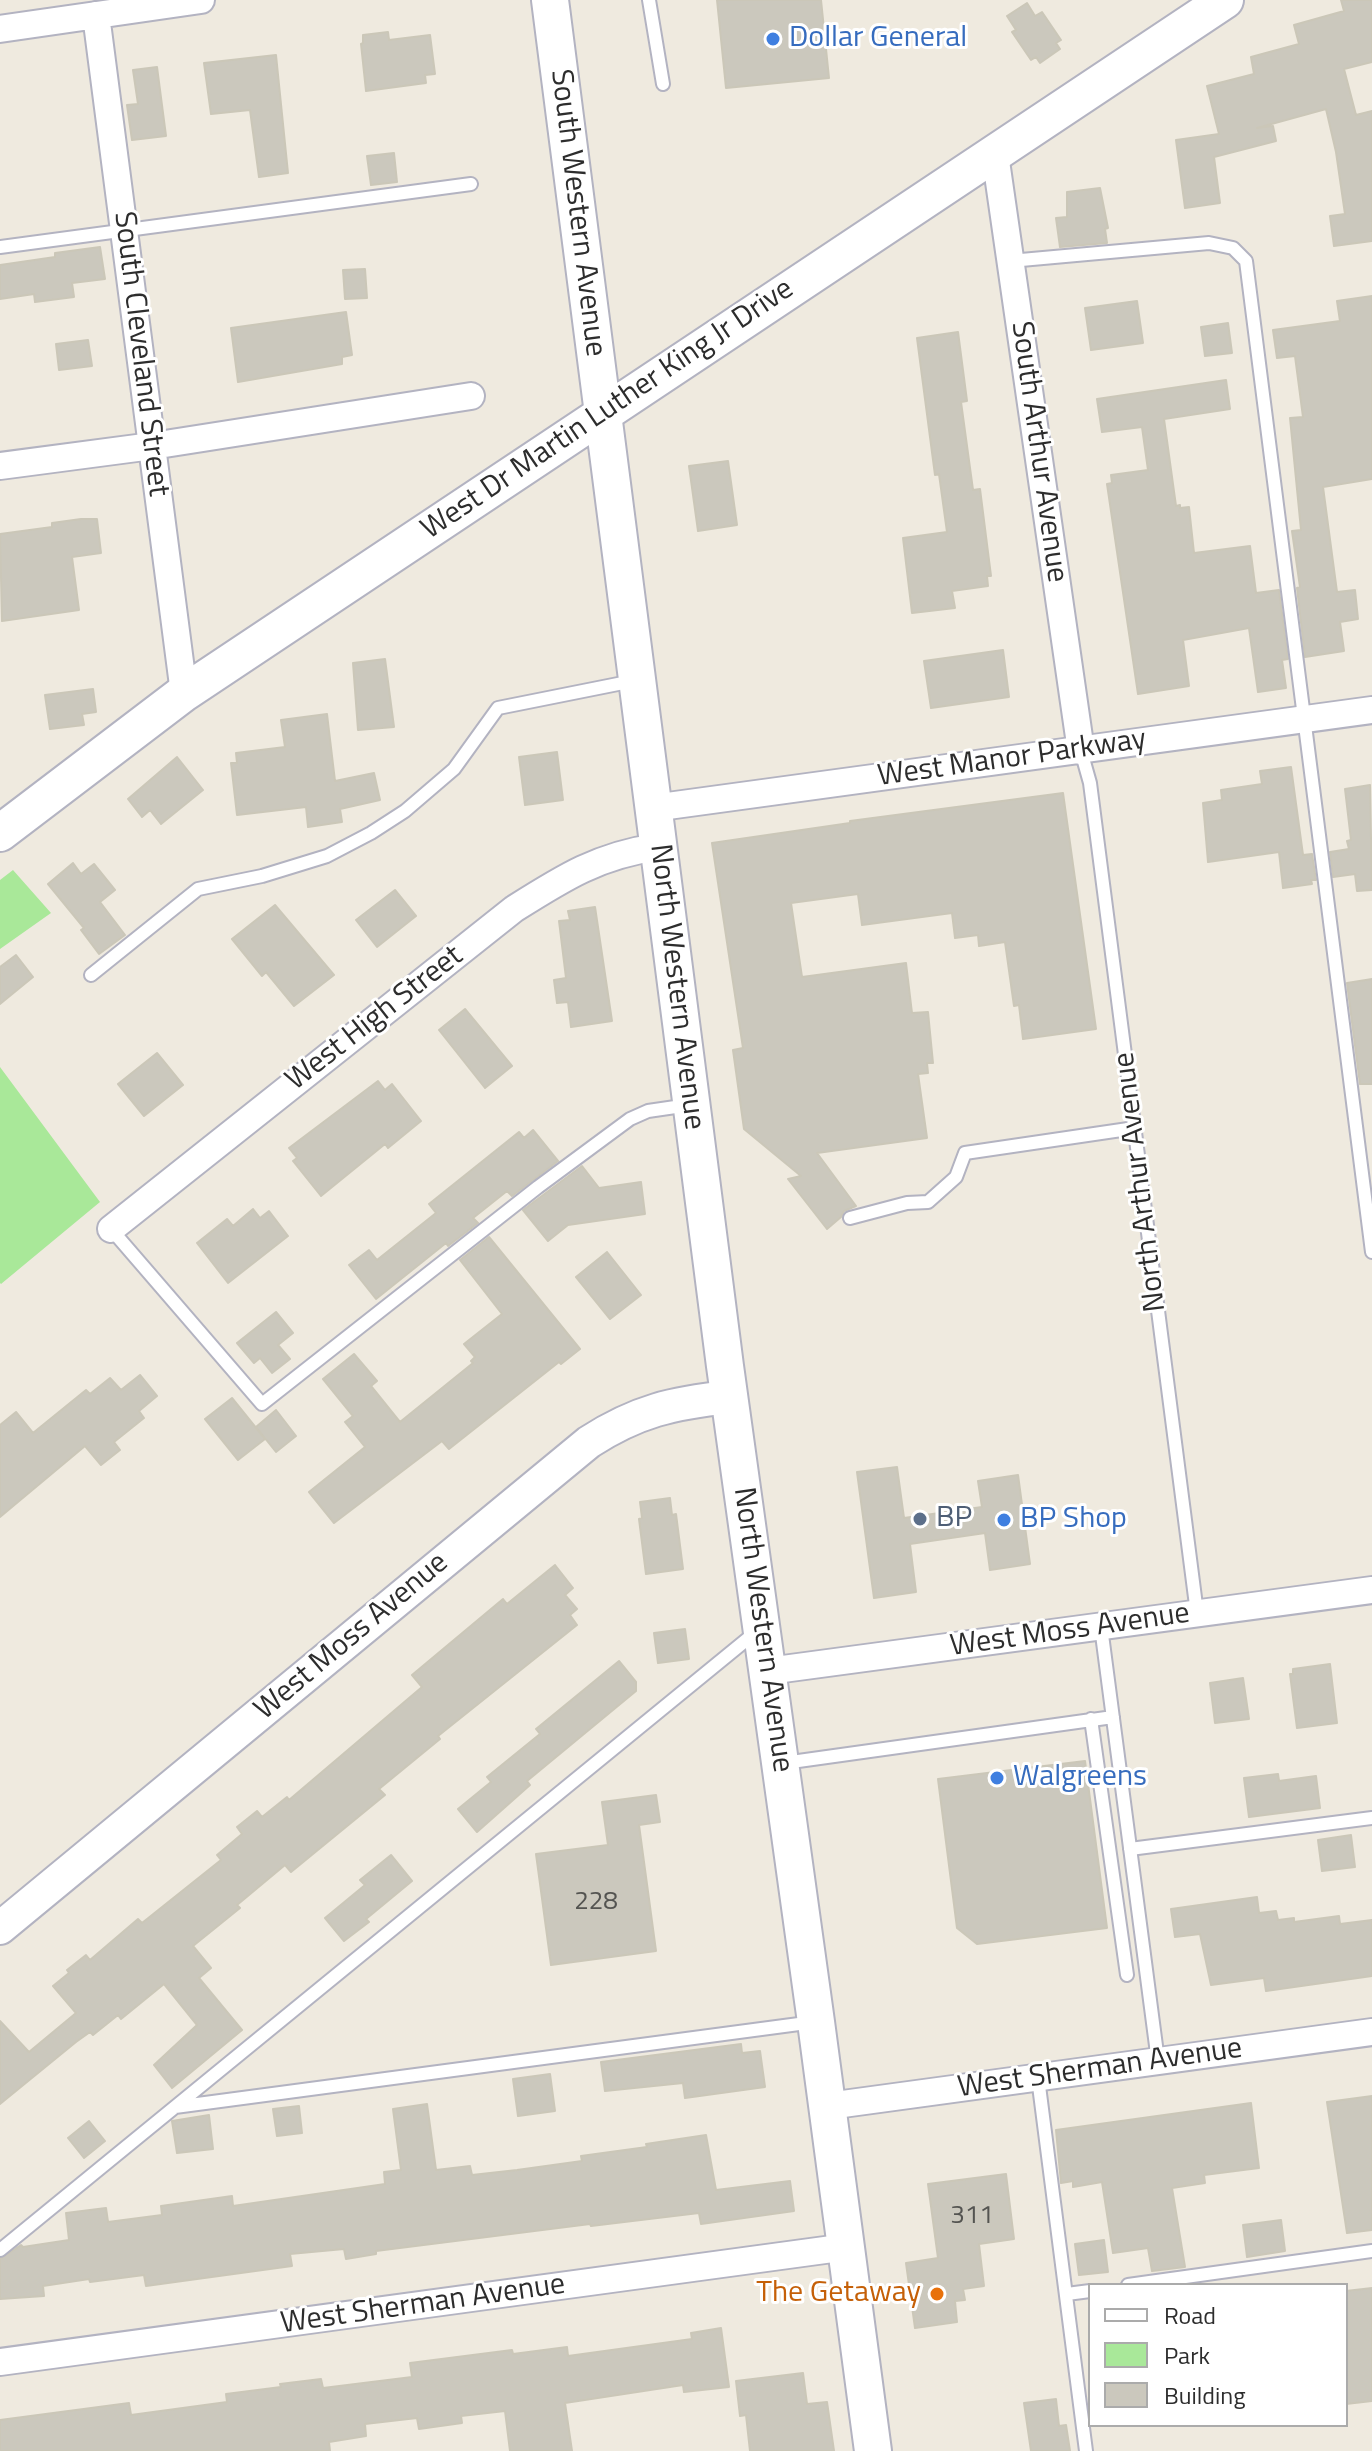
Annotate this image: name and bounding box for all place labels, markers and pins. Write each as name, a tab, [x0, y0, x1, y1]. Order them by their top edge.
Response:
place label: Dollar General	[789, 21, 967, 57]
marker: Dollar General	[764, 30, 782, 48]
place label: BP	[936, 1501, 972, 1537]
place label: BP Shop	[1020, 1502, 1127, 1538]
marker: BP	[911, 1510, 929, 1528]
marker: BP Shop	[995, 1511, 1013, 1529]
place label: Walgreens	[1013, 1760, 1147, 1796]
marker: Walgreens	[988, 1769, 1006, 1787]
place label: The Getaway	[756, 2276, 921, 2312]
marker: The Getaway	[928, 2285, 946, 2303]

